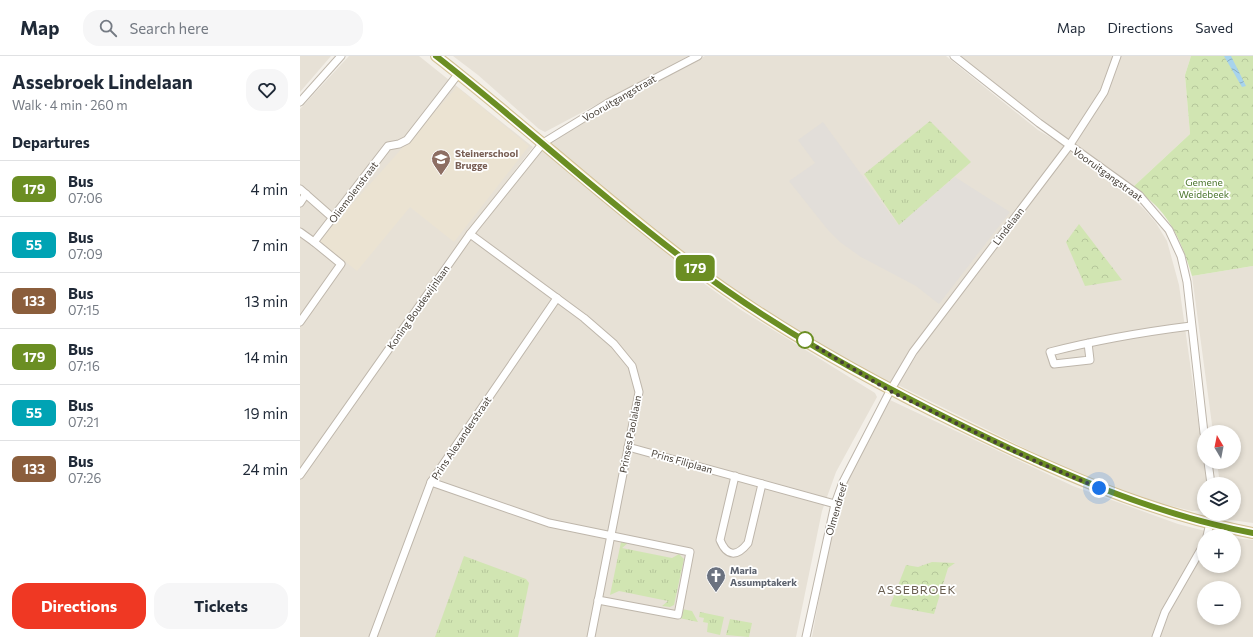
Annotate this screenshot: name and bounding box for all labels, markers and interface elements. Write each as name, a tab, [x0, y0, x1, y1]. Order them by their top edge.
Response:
search box	[83, 10, 363, 46]
text: Map	[20, 16, 59, 39]
icon: search	[97, 17, 119, 39]
text: Search here	[129, 19, 209, 37]
text: Map	[1057, 19, 1086, 36]
text: Directions	[1108, 19, 1173, 36]
text: Saved	[1195, 19, 1233, 36]
button: heart	[246, 69, 288, 111]
text: Assebroek Lindelaan	[12, 70, 193, 93]
street label: Vooruitgangstraat	[580, 72, 658, 124]
text: Walk · 4 min · 260 m	[12, 97, 128, 113]
text: Departures	[12, 133, 90, 151]
street label: Vooruitgangstraat	[1071, 145, 1145, 203]
place label: Steinerschool Brugge	[455, 147, 518, 171]
school or university icon: Steinerschool Brugge	[430, 148, 452, 176]
street label: Oliemolenstraat	[326, 159, 380, 225]
text: Bus	[68, 172, 93, 190]
park label: Gemene Weidebeek	[1179, 176, 1230, 200]
text: 179	[23, 180, 45, 197]
text: 4 min	[251, 180, 288, 198]
text: 07:06	[68, 190, 103, 206]
street label: Lindelaan	[990, 205, 1026, 247]
text: Bus	[68, 228, 93, 246]
text: 55	[26, 236, 42, 253]
text: 7 min	[252, 236, 288, 254]
text: 07:09	[68, 246, 103, 262]
line badge: 179	[672, 255, 718, 281]
text: 179	[684, 259, 706, 276]
street label: Koning Boudewijnlaan	[384, 263, 452, 351]
text: Bus	[68, 284, 93, 302]
text: 133	[23, 292, 45, 309]
text: 13 min	[245, 292, 288, 310]
text: 07:15	[68, 302, 99, 318]
unlabelled marker	[796, 331, 814, 349]
text: Bus	[68, 340, 93, 358]
text: 179	[23, 348, 45, 365]
text: 14 min	[244, 348, 288, 366]
text: 07:16	[68, 358, 100, 374]
street label: Prins Alexanderstraat	[429, 394, 493, 482]
street label: Prinses Paolalaan	[617, 394, 643, 474]
text: Bus	[68, 396, 93, 414]
text: 55	[26, 404, 42, 421]
text: 19 min	[244, 404, 288, 422]
text: 07:21	[68, 414, 99, 430]
north arrow	[1197, 425, 1241, 469]
map controls	[1197, 425, 1241, 625]
street label: Prins Filiplaan	[650, 447, 714, 475]
text: Bus	[68, 452, 93, 470]
text: 133	[23, 460, 45, 477]
text: 24 min	[243, 460, 288, 478]
text: 07:26	[68, 470, 101, 486]
button: layers	[1197, 477, 1241, 521]
your location	[1089, 478, 1109, 498]
street label: Olmendreef	[823, 481, 849, 537]
button: +	[1197, 529, 1241, 573]
place label: Maria Assumptakerk	[730, 564, 797, 588]
church icon: Maria Assumptakerk	[705, 565, 727, 593]
button: −	[1197, 581, 1241, 625]
district label: ASSEBROEK	[877, 582, 957, 596]
button: Directions	[12, 583, 146, 629]
button: Tickets	[154, 583, 288, 629]

